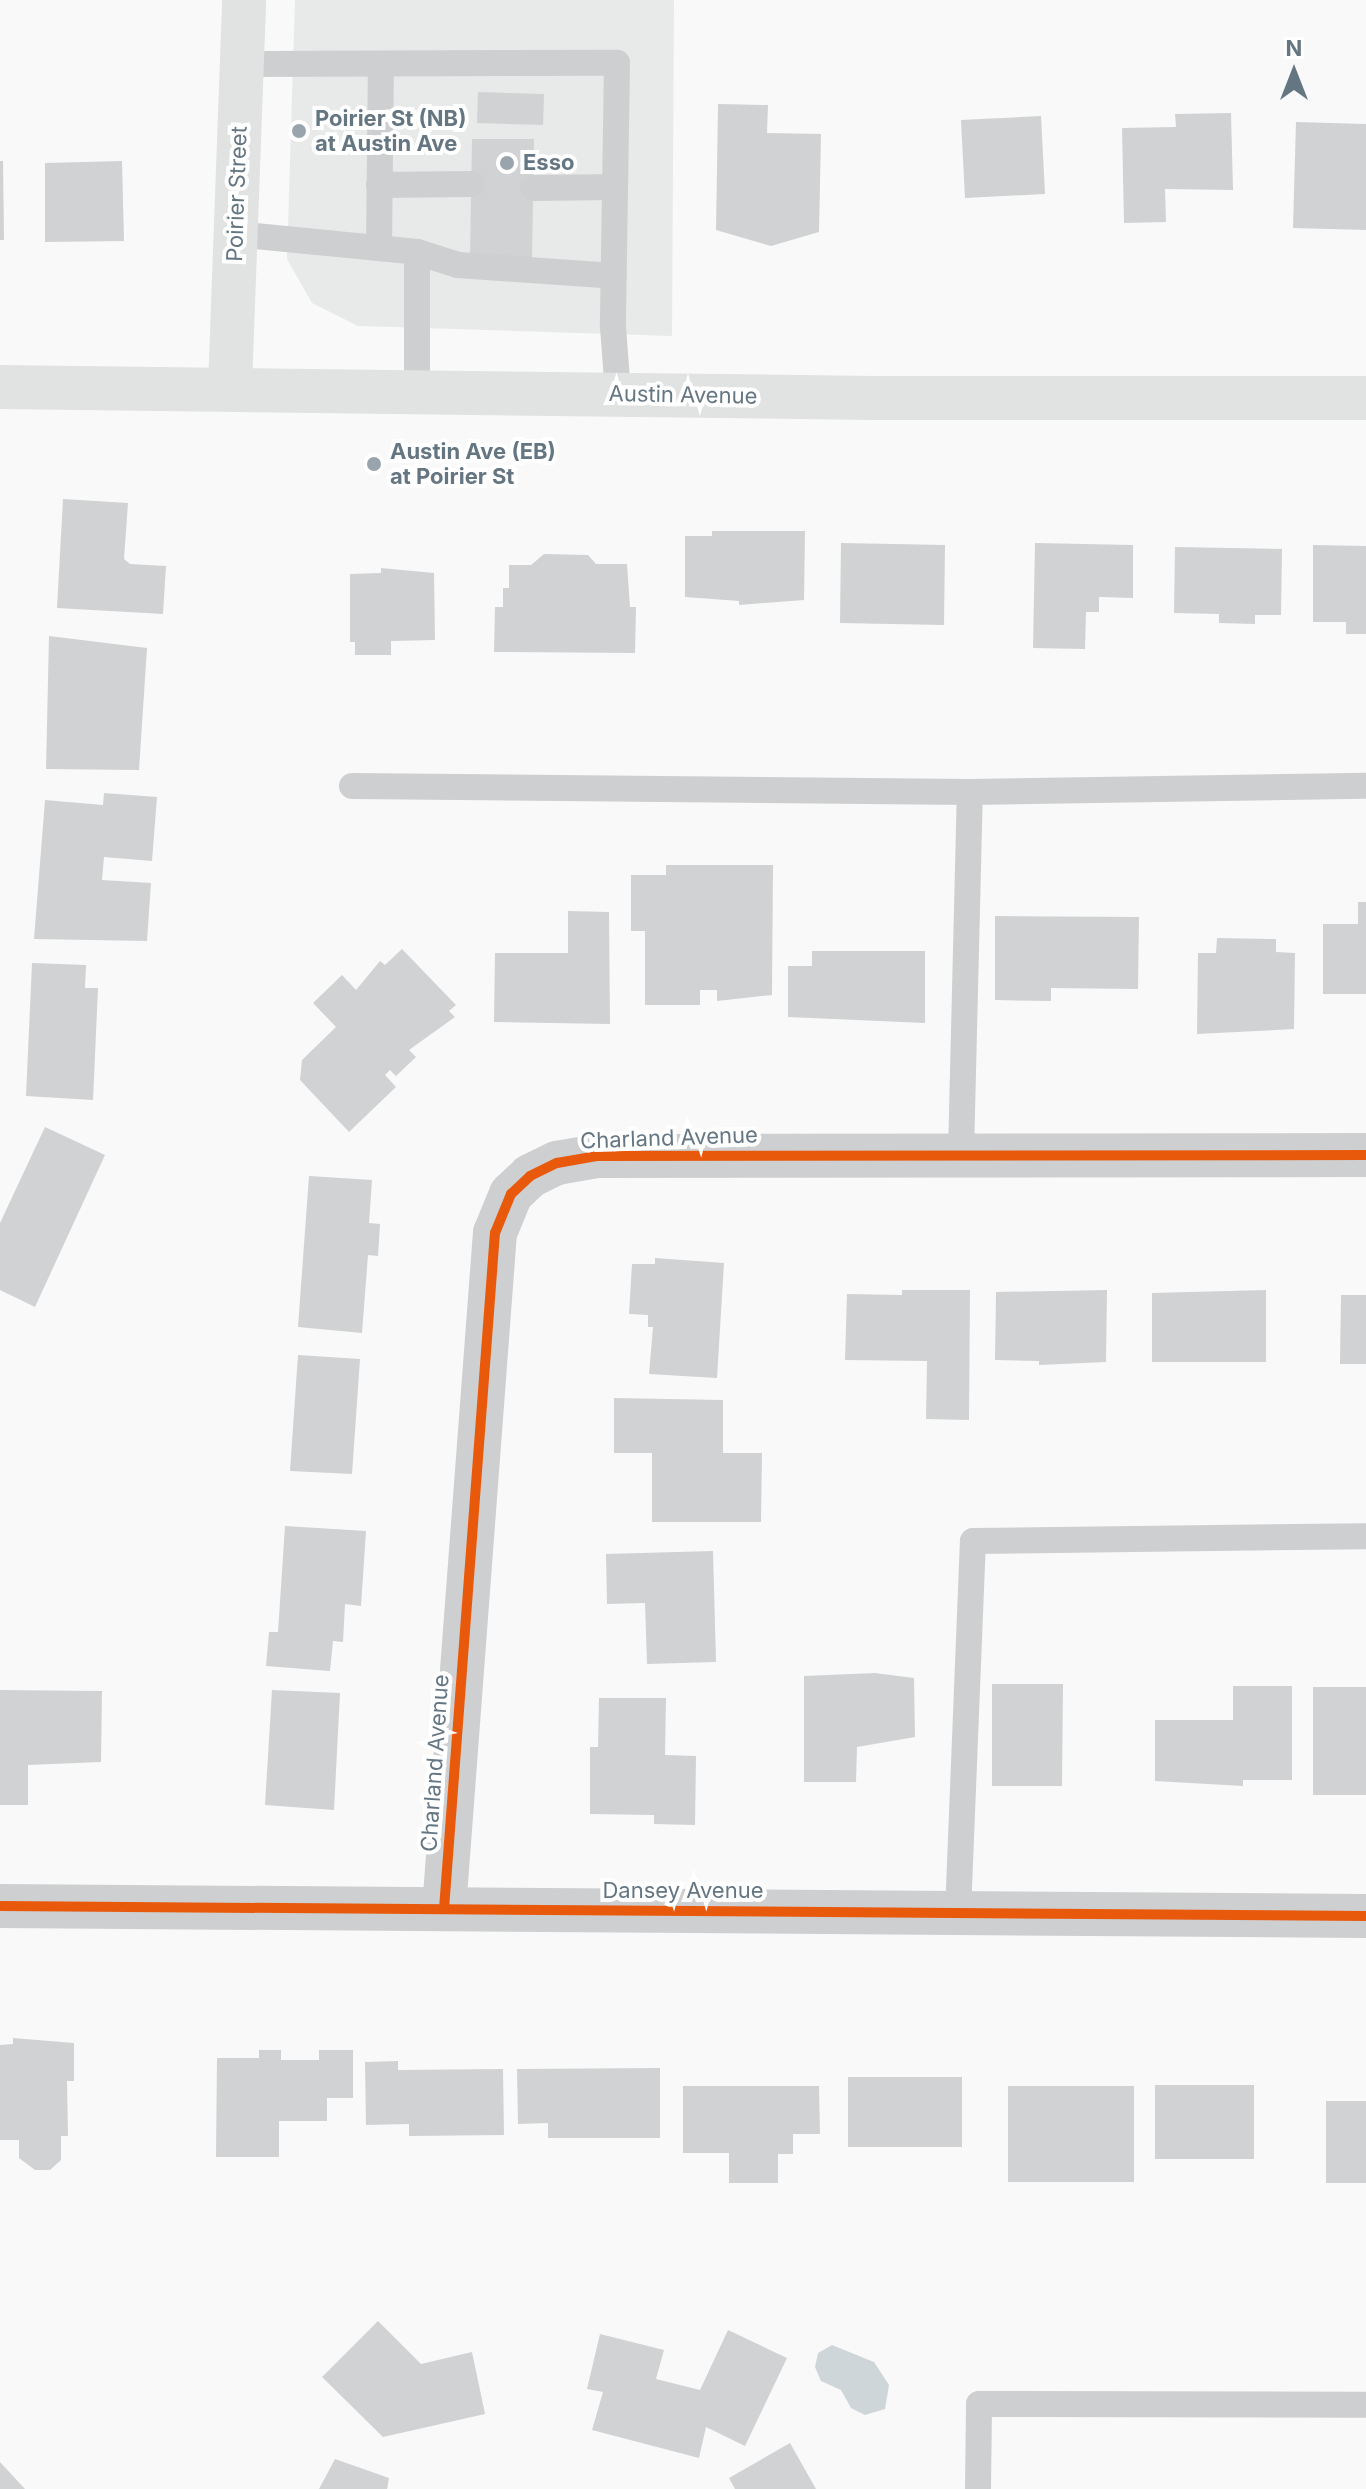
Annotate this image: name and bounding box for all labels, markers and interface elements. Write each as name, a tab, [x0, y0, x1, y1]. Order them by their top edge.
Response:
north arrow	[1254, 32, 1334, 112]
text: N	[1286, 35, 1302, 61]
place label: Poirier St (NB) at Austin Ave	[315, 105, 466, 156]
marker: Poirier St (NB) at Austin Ave	[290, 122, 308, 140]
street label: Poirier Street	[221, 126, 253, 262]
place label: Esso	[523, 150, 574, 176]
marker: Esso	[498, 154, 516, 172]
street label: Austin Avenue	[608, 381, 758, 409]
place label: Austin Ave (EB) at Poirier St	[390, 438, 556, 490]
marker: Austin Ave (EB) at Poirier St	[365, 455, 383, 473]
street label: Charland Avenue	[580, 1122, 758, 1154]
street label: Charland Avenue	[416, 1673, 454, 1853]
street label: Dansey Avenue	[602, 1878, 764, 1904]

